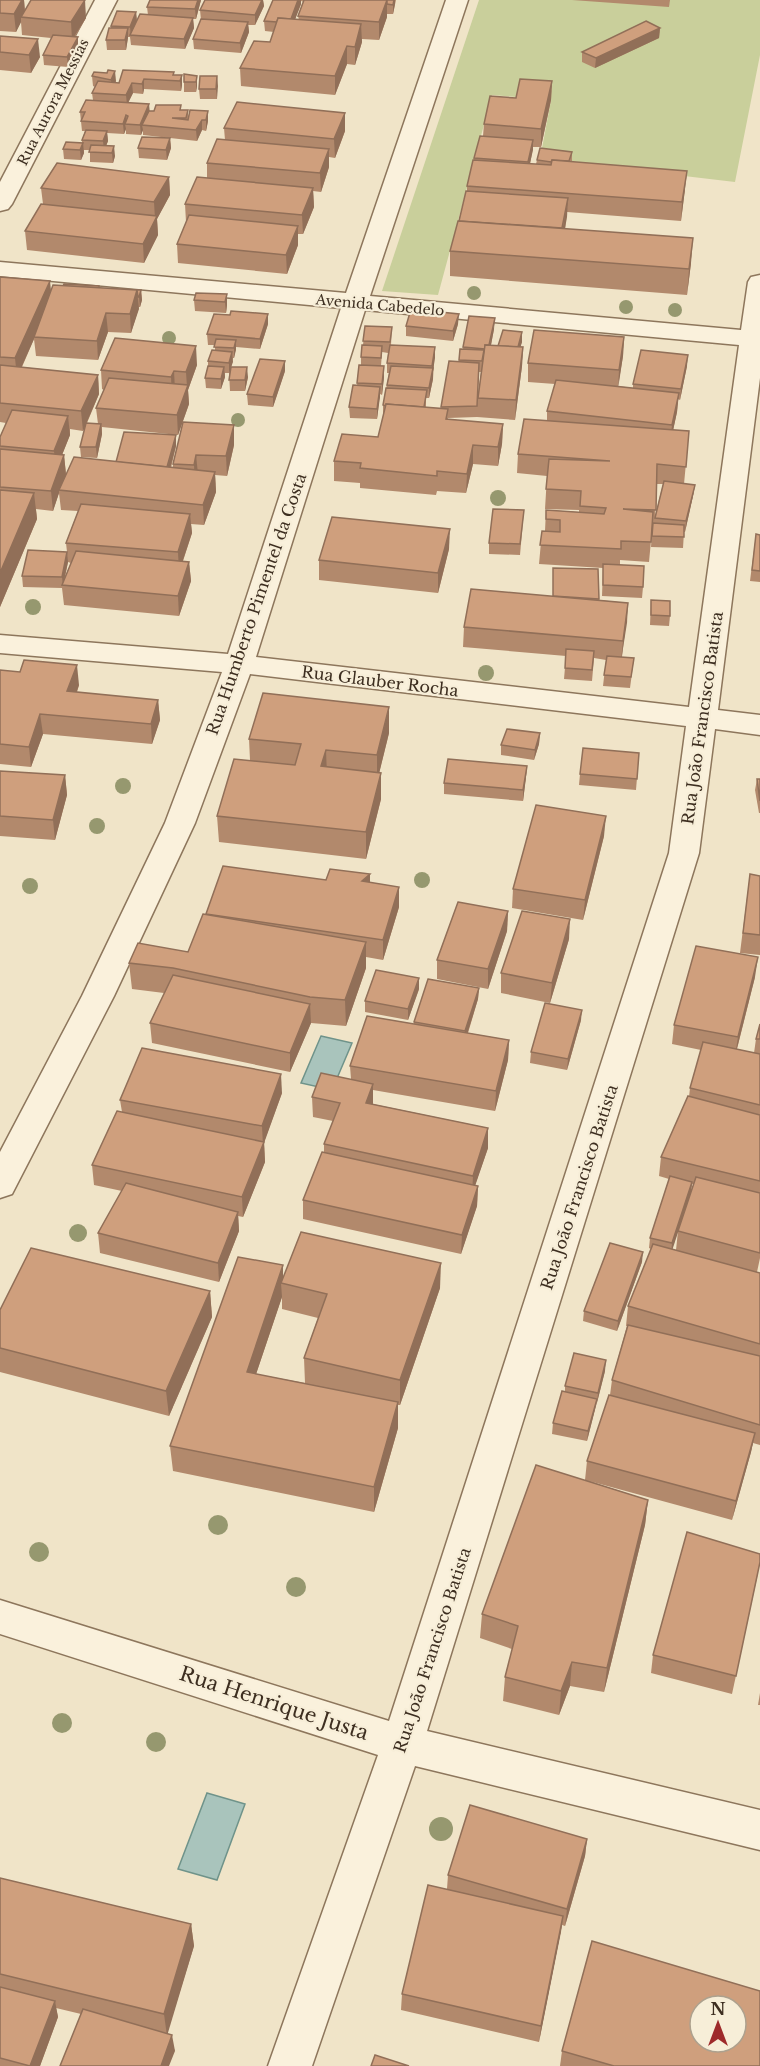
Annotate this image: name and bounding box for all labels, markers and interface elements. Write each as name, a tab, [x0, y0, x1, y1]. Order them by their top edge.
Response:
street label: Rua Aurora Messias	[13, 36, 93, 168]
street label: Avenida Cabedelo	[314, 290, 445, 320]
street label: Rua Humberto Pimentel da Costa	[202, 470, 310, 738]
street label: Rua João Francisco Batista	[677, 610, 727, 826]
street label: Rua Glauber Rocha	[300, 661, 460, 701]
street label: Rua João Francisco Batista	[536, 1082, 622, 1292]
street label: Rua João Francisco Batista	[389, 1545, 475, 1755]
street label: Rua Henrique Justa	[176, 1661, 373, 1745]
north arrow	[688, 1994, 748, 2054]
text: N	[710, 1999, 726, 2019]

